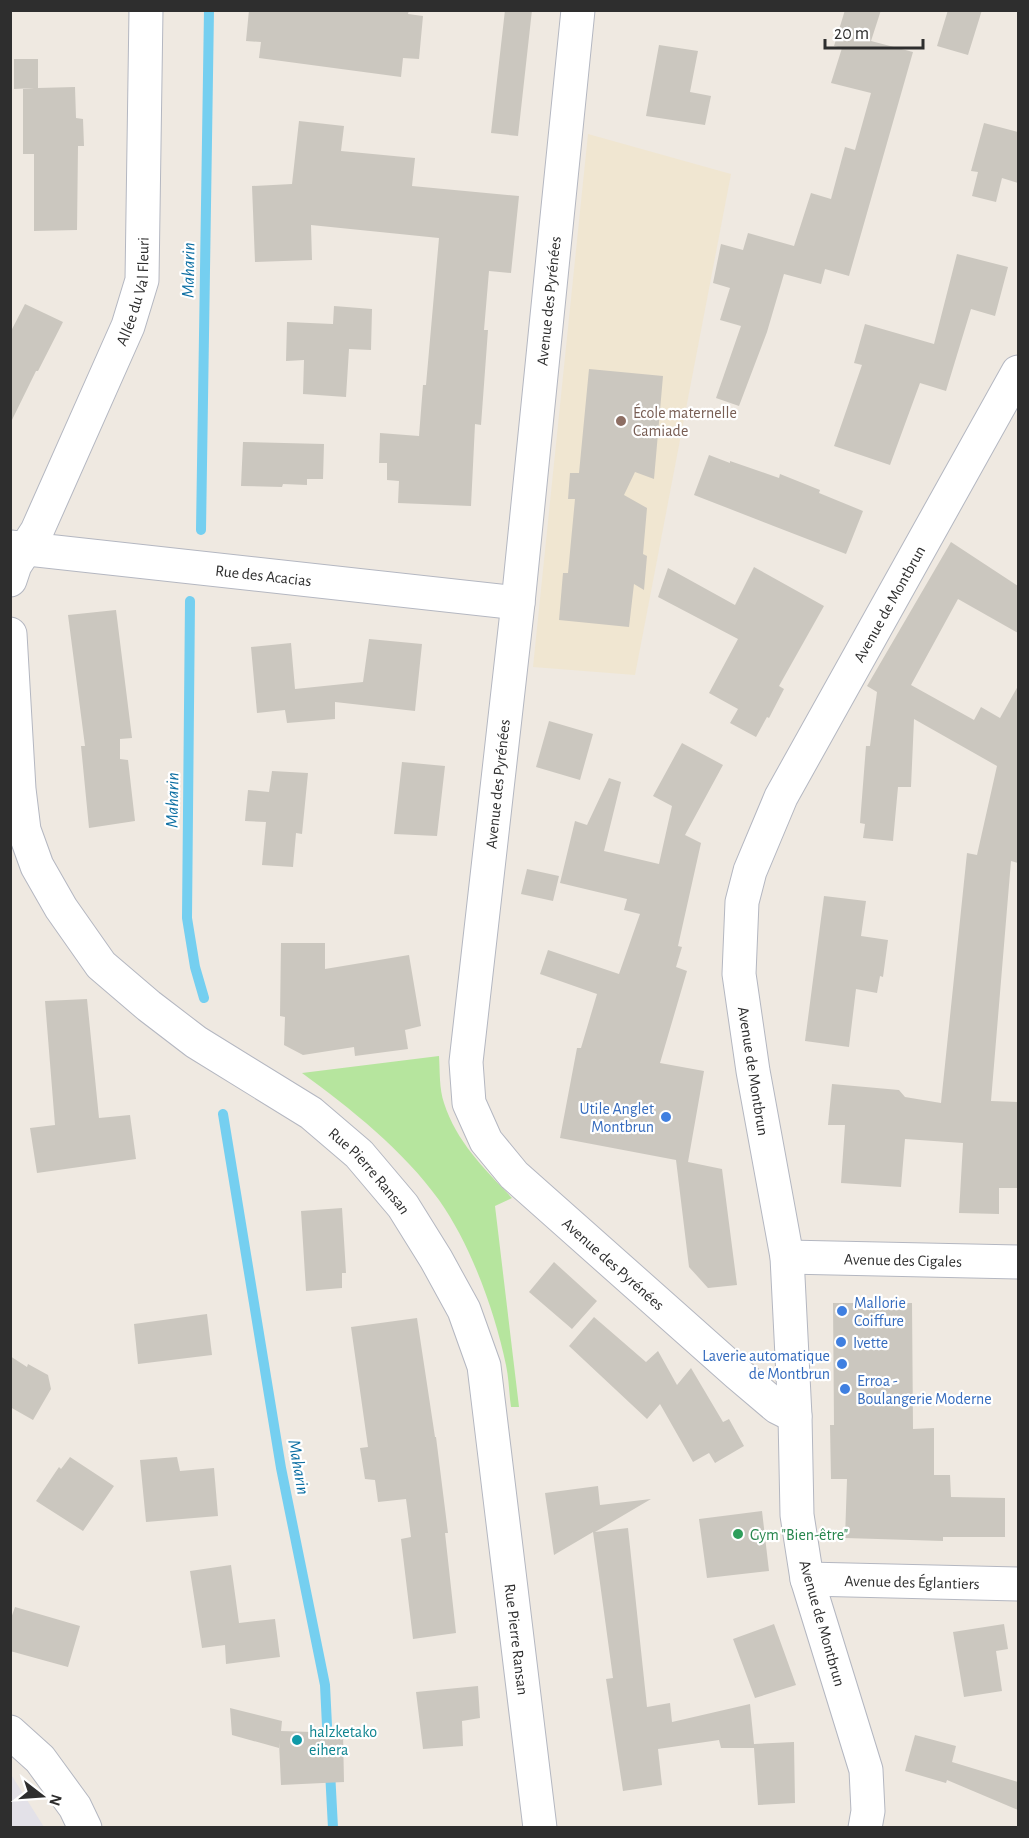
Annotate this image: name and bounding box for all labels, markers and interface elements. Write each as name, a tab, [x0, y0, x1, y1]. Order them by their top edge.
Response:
scale bar	[825, 12, 922, 50]
text: 20 m	[834, 25, 869, 43]
street label: Avenue des Pyrénées	[534, 235, 565, 367]
street label: Allée du Val Fleuri	[113, 237, 152, 348]
water label: Maharin	[180, 242, 198, 298]
place label: École maternelle Camiade	[633, 403, 737, 439]
marker: École maternelle Camiade	[614, 414, 628, 428]
street label: Avenue de Montbrun	[851, 543, 928, 665]
street label: Rue des Acacias	[214, 563, 312, 589]
street label: Avenue des Pyrénées	[483, 718, 514, 850]
water label: Maharin	[164, 772, 182, 828]
street label: Avenue de Montbrun	[735, 1005, 771, 1137]
place label: Utile Anglet Montbrun	[579, 1101, 654, 1135]
marker: Utile Anglet Montbrun	[659, 1110, 673, 1124]
street label: Rue Pierre Ransan	[325, 1125, 413, 1217]
street label: Avenue des Pyrénées	[559, 1215, 667, 1314]
street label: Avenue des Cigales	[844, 1251, 962, 1270]
place label: Mallorie Coiffure	[854, 1295, 906, 1329]
marker: Mallorie Coiffure	[835, 1304, 849, 1318]
marker: Ivette	[834, 1335, 848, 1349]
place label: Ivette	[853, 1335, 888, 1351]
place label: Laverie automatique de Montbrun	[702, 1348, 830, 1382]
marker: Laverie automatique de Montbrun	[835, 1357, 849, 1371]
place label: Erroa - Boulangerie Moderne	[857, 1373, 992, 1407]
marker: Erroa - Boulangerie Moderne	[838, 1382, 852, 1396]
water label: Maharin	[284, 1438, 312, 1496]
marker: Gym "Bien-être"	[731, 1527, 745, 1541]
place label: Gym "Bien-être"	[750, 1527, 848, 1544]
street label: Avenue de Montbrun	[796, 1558, 848, 1688]
street label: Avenue des Églantiers	[844, 1573, 980, 1592]
street label: Rue Pierre Ransan	[501, 1583, 531, 1696]
place label: halzketako eihera	[309, 1724, 377, 1758]
marker: halzketako eihera	[290, 1733, 304, 1747]
north arrow	[12, 1766, 72, 1826]
text: N	[46, 1792, 65, 1808]

